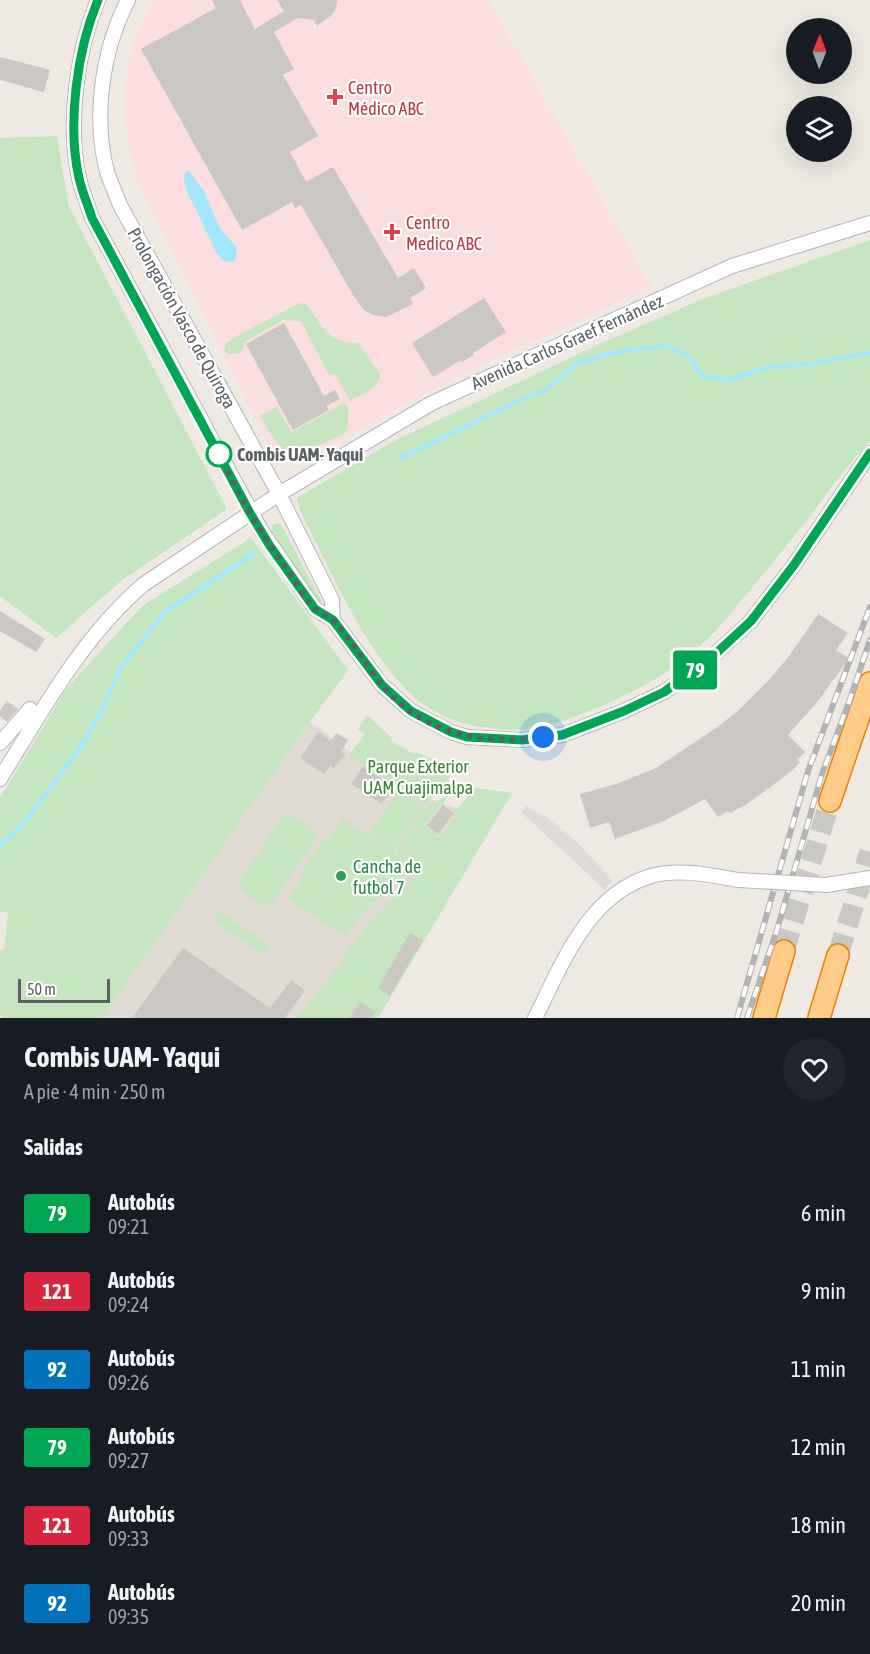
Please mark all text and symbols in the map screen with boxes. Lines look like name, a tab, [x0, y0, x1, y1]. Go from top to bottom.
north arrow	[786, 18, 852, 84]
map controls	[786, 18, 852, 162]
place label: Centro Médico ABC	[348, 77, 424, 119]
marker: Centro Médico ABC	[326, 88, 344, 106]
button: layers	[786, 96, 852, 162]
place label: Centro Medico ABC	[406, 212, 482, 254]
marker: Centro Medico ABC	[383, 223, 401, 241]
street label: Prolongación Vasco de Quiroga	[124, 224, 240, 412]
street label: Avenida Carlos Graef Fernández	[468, 290, 667, 394]
marker: Combis UAM- Yaqui	[206, 441, 232, 467]
place label: Combis UAM- Yaqui	[237, 444, 363, 465]
line badge: 79	[668, 650, 722, 690]
text: 79	[685, 658, 705, 682]
your location	[528, 722, 558, 752]
park label: Parque Exterior UAM Cuajimalpa	[363, 756, 473, 798]
place label: Cancha de futbol 7	[353, 856, 421, 898]
marker: Cancha de futbol 7	[334, 869, 348, 883]
scale bar	[18, 976, 110, 1004]
text: 50 m	[27, 980, 56, 998]
button: heart	[783, 1038, 846, 1101]
text: Combis UAM- Yaqui	[24, 1041, 220, 1073]
text: A pie · 4 min · 250 m	[24, 1080, 165, 1103]
text: Salidas	[24, 1134, 83, 1160]
text: Autobús	[108, 1189, 175, 1215]
text: 6 min	[801, 1200, 846, 1226]
text: 79	[47, 1201, 67, 1225]
text: 09:21	[108, 1215, 149, 1238]
text: Autobús	[108, 1267, 175, 1293]
text: 9 min	[801, 1278, 846, 1304]
text: 121	[42, 1279, 72, 1303]
text: 09:24	[108, 1293, 149, 1316]
text: Autobús	[108, 1345, 175, 1371]
text: 11 min	[791, 1356, 846, 1382]
text: 92	[47, 1357, 67, 1381]
text: 09:26	[108, 1371, 149, 1394]
text: Autobús	[108, 1423, 175, 1449]
text: 12 min	[791, 1434, 846, 1460]
text: 79	[47, 1435, 67, 1459]
text: 09:27	[108, 1449, 149, 1472]
text: Autobús	[108, 1501, 175, 1527]
text: 18 min	[791, 1512, 846, 1538]
text: 121	[42, 1513, 72, 1537]
text: 09:33	[108, 1527, 149, 1550]
text: Autobús	[108, 1579, 175, 1605]
text: 20 min	[791, 1590, 846, 1616]
text: 92	[47, 1591, 67, 1615]
text: 09:35	[108, 1605, 149, 1628]

